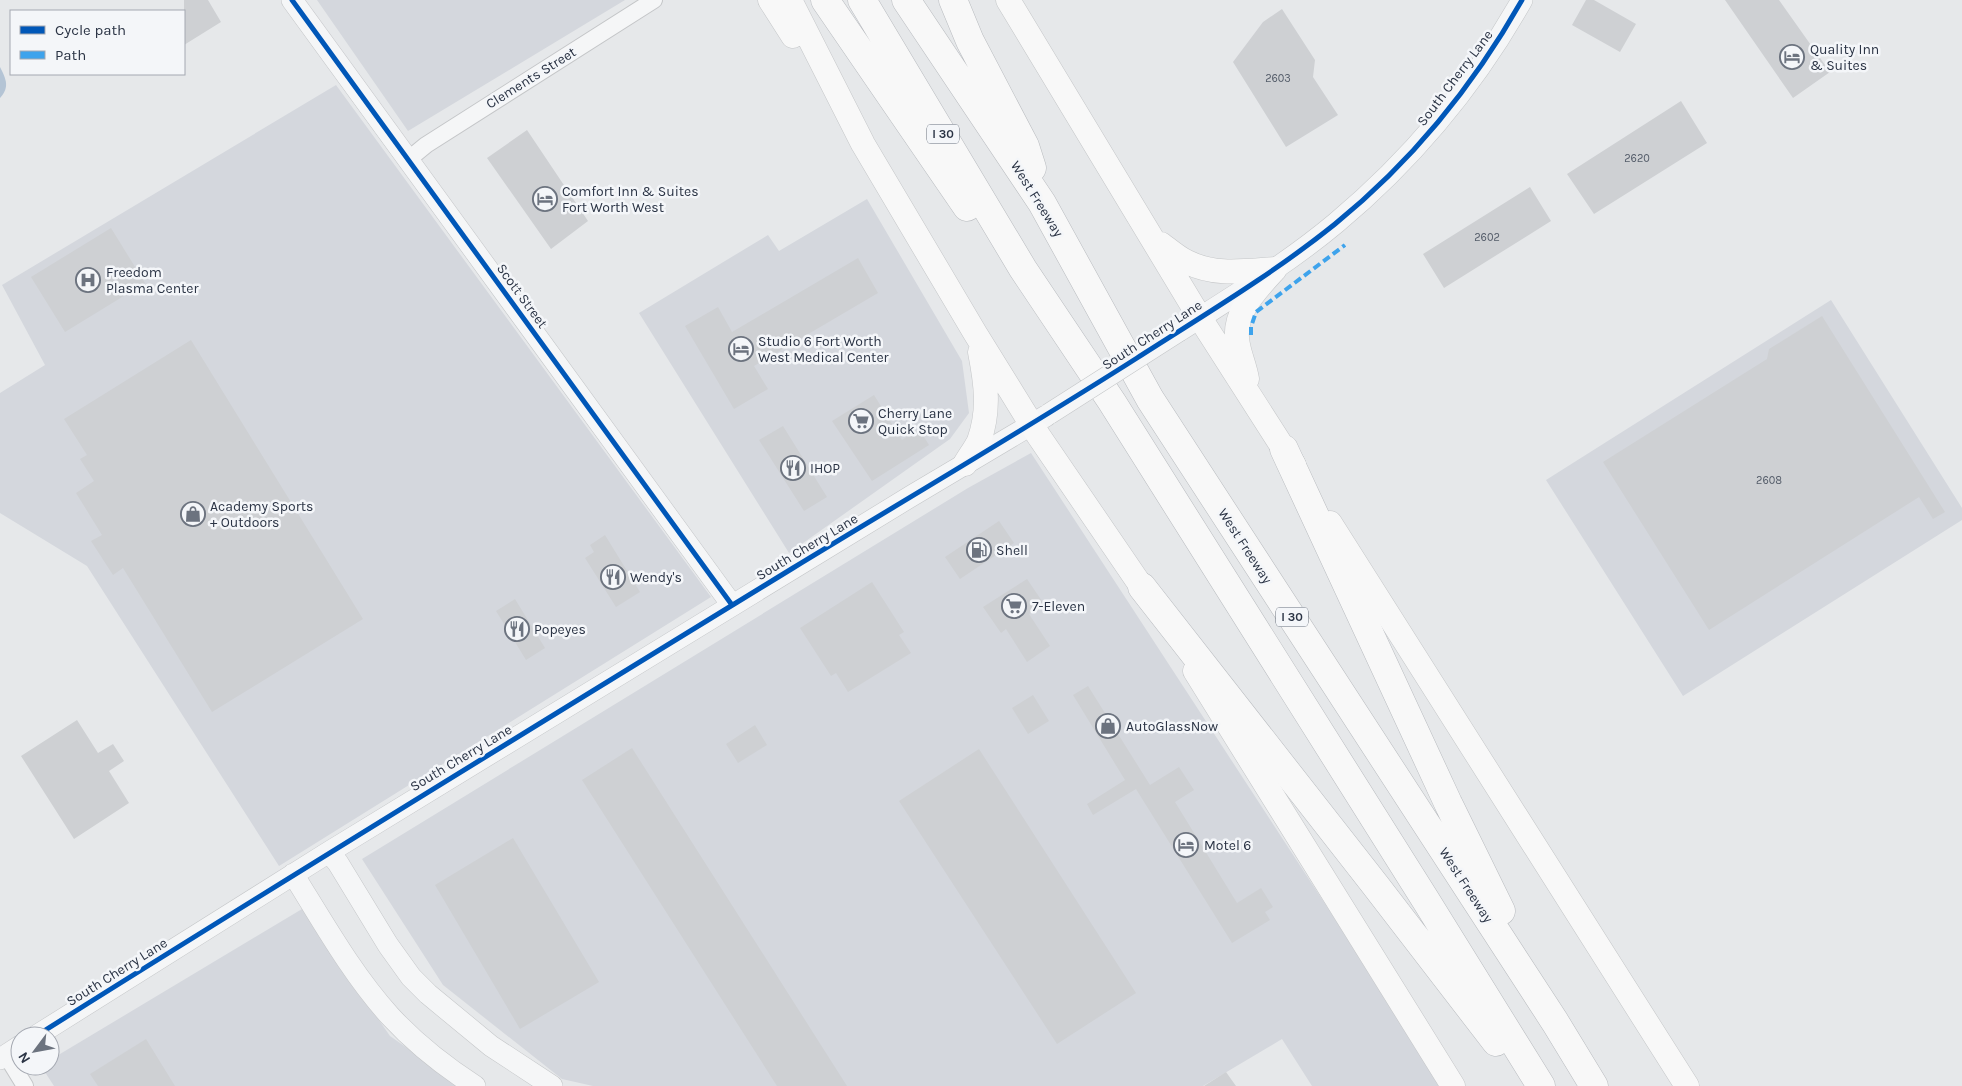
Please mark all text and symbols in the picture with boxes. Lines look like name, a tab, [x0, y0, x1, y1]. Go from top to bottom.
legend	[10, 10, 185, 75]
text: Cycle path	[55, 21, 126, 39]
street label: South Cherry Lane	[1413, 27, 1497, 129]
place label: Quality Inn & Suites	[1810, 41, 1879, 74]
street label: Clements Street	[483, 44, 579, 112]
hotel icon: Quality Inn & Suites	[1779, 44, 1805, 70]
text: Path	[55, 46, 86, 64]
house number: 2603	[1265, 72, 1291, 85]
road number: I 30	[927, 125, 959, 144]
house number: 2620	[1624, 152, 1650, 165]
street label: West Freeway	[1007, 158, 1067, 241]
place label: Comfort Inn & Suites Fort Worth West	[562, 183, 699, 216]
hotel icon: Comfort Inn & Suites Fort Worth West	[532, 186, 558, 212]
house number: 2602	[1474, 231, 1500, 244]
street label: Scott Street	[493, 260, 551, 332]
place label: Freedom Plasma Center	[106, 264, 200, 297]
hospital icon: Freedom Plasma Center	[75, 267, 101, 293]
street label: South Cherry Lane	[1099, 296, 1205, 374]
place label: Studio 6 Fort Worth West Medical Center	[758, 333, 890, 366]
hotel icon: Studio 6 Fort Worth West Medical Center	[728, 336, 754, 362]
place label: Cherry Lane Quick Stop	[878, 405, 952, 438]
supermarket icon: Cherry Lane Quick Stop	[848, 408, 874, 434]
restaurant icon: IHOP	[780, 455, 806, 481]
place label: IHOP	[810, 460, 840, 477]
house number: 2608	[1756, 474, 1782, 487]
place label: Academy Sports + Outdoors	[210, 498, 313, 531]
shop icon: Academy Sports + Outdoors	[180, 501, 206, 527]
street label: West Freeway	[1214, 505, 1276, 587]
street label: South Cherry Lane	[753, 510, 861, 584]
fuel station icon: Shell	[966, 537, 992, 563]
place label: Shell	[996, 542, 1028, 559]
restaurant icon: Wendy's	[600, 564, 626, 590]
place label: Wendy's	[630, 569, 682, 586]
supermarket icon: 7-Eleven	[1001, 593, 1027, 619]
place label: 7-Eleven	[1032, 598, 1085, 615]
road number: I 30	[1276, 608, 1308, 626]
restaurant icon: Popeyes	[504, 616, 530, 642]
place label: Popeyes	[534, 621, 586, 638]
shop icon: AutoGlassNow	[1095, 713, 1121, 739]
place label: AutoGlassNow	[1126, 718, 1218, 735]
street label: South Cherry Lane	[407, 721, 515, 795]
hotel icon: Motel 6	[1173, 832, 1199, 858]
place label: Motel 6	[1204, 837, 1251, 854]
street label: West Freeway	[1435, 844, 1497, 926]
street label: South Cherry Lane	[63, 934, 171, 1010]
north arrow	[10, 1026, 60, 1076]
text: N	[15, 1049, 34, 1066]

